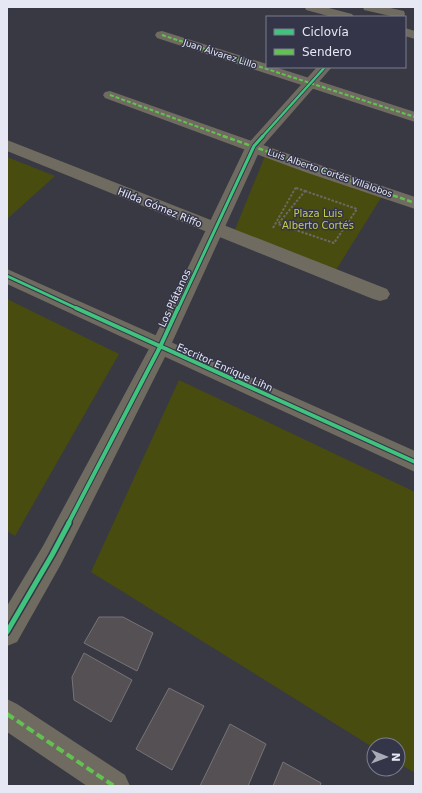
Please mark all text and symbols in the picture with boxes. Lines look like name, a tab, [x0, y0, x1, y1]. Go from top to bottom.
legend	[266, 16, 406, 68]
text: Ciclovía	[302, 25, 349, 39]
street label: Juan Álvarez Lillo	[181, 36, 259, 71]
text: Sendero	[302, 45, 352, 59]
street label: Luis Alberto Cortés Villalobos	[266, 147, 394, 199]
street label: Hilda Gómez Riffo	[116, 186, 203, 229]
park label: Plaza Luis Alberto Cortés	[282, 208, 354, 231]
street label: Los Plátanos	[156, 268, 193, 329]
street label: Escritor Enrique Lihn	[175, 341, 274, 394]
north arrow	[366, 737, 406, 777]
text: N	[389, 752, 402, 762]

